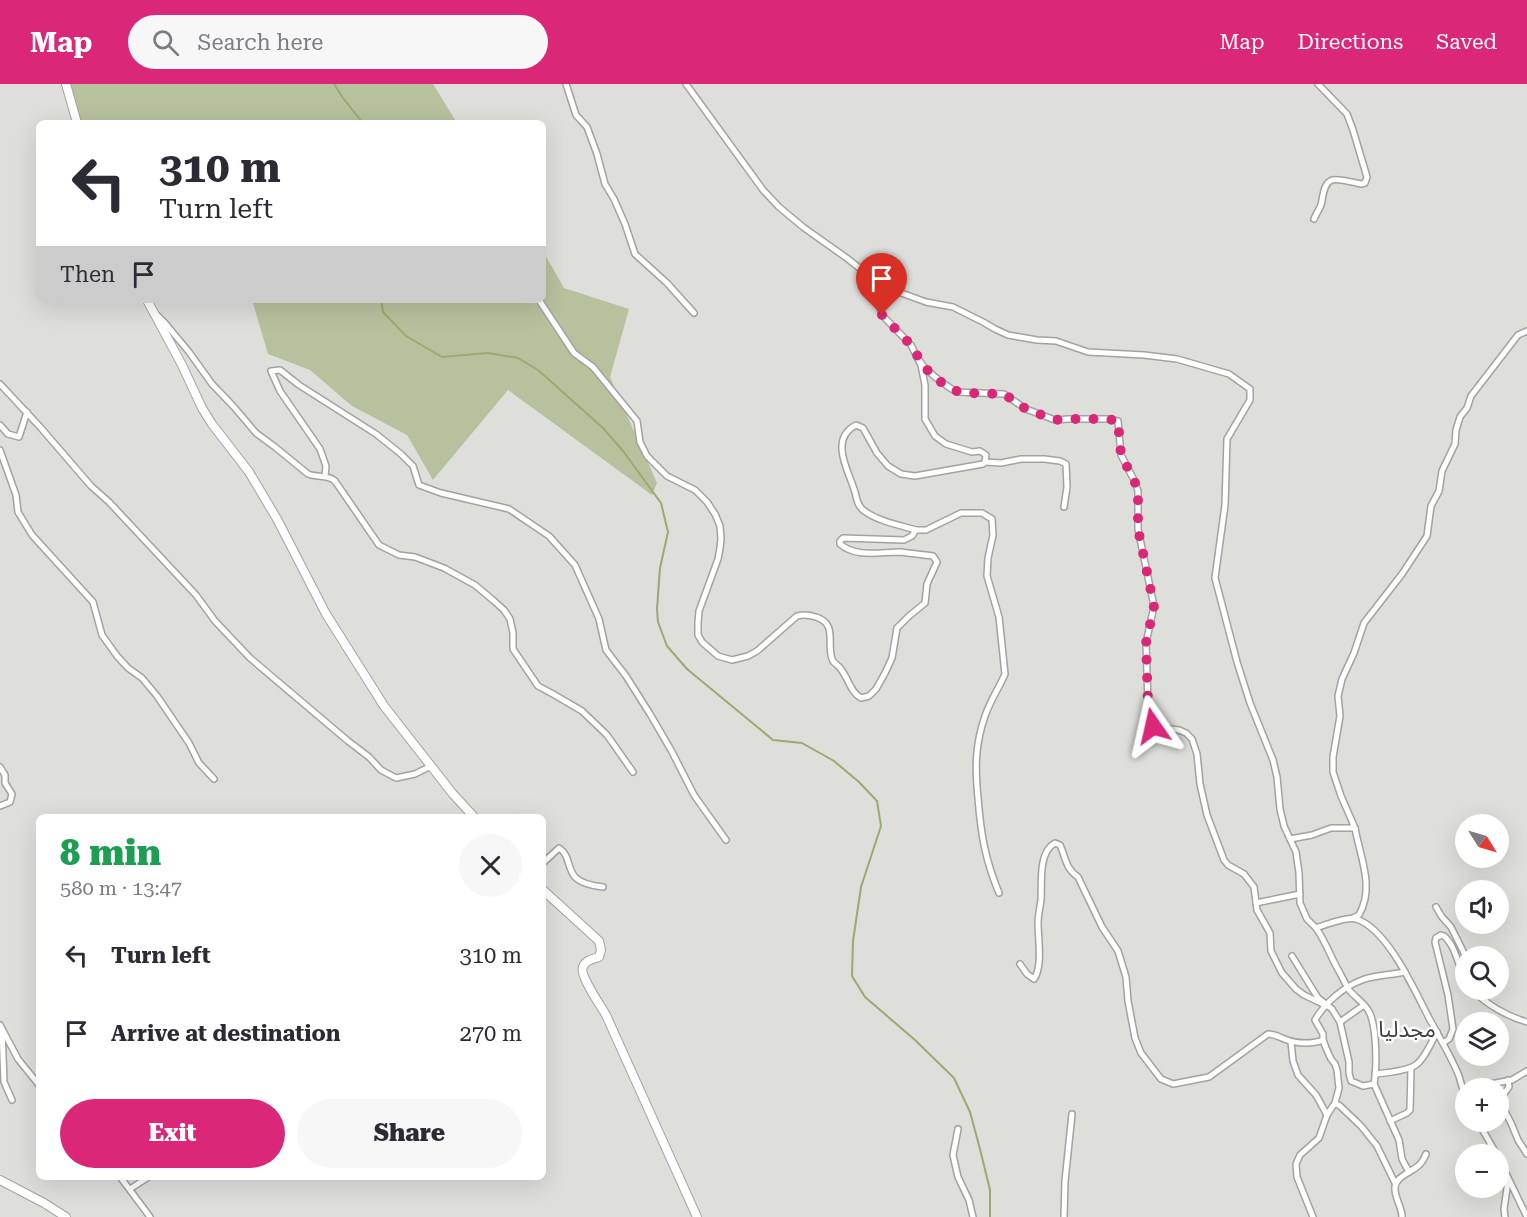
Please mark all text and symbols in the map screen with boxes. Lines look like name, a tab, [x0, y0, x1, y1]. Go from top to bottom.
search box	[128, 15, 548, 69]
text: Map	[30, 26, 92, 59]
icon: search	[149, 26, 182, 59]
text: Search here	[197, 30, 323, 55]
text: Map	[1220, 30, 1264, 54]
text: Directions	[1297, 30, 1403, 54]
text: Saved	[1436, 30, 1497, 54]
text: 310 m	[159, 143, 281, 192]
icon: left	[60, 144, 138, 222]
text: Turn left	[159, 193, 273, 225]
pin	[856, 253, 907, 315]
icon: arrive	[127, 258, 160, 291]
text: Then	[60, 262, 115, 287]
icon: arrive	[865, 262, 898, 295]
position arrow	[1121, 694, 1185, 758]
north arrow	[1455, 814, 1509, 868]
map controls	[1455, 814, 1509, 1198]
text: 8 min	[60, 832, 161, 874]
button: close	[459, 834, 522, 897]
text: 580 m · 13:47	[60, 876, 182, 900]
button: sound	[1455, 880, 1509, 934]
icon: left	[60, 939, 93, 972]
text: Turn left	[111, 943, 211, 968]
text: 310 m	[459, 943, 522, 968]
button: search	[1455, 946, 1509, 1000]
button: layers	[1455, 1012, 1509, 1066]
icon: arrive	[60, 1017, 93, 1050]
district label: مجدليا	[1378, 1017, 1436, 1042]
text: Arrive at destination	[111, 1021, 340, 1046]
text: 270 m	[459, 1021, 522, 1046]
button: +	[1455, 1078, 1509, 1132]
button: Exit	[60, 1099, 285, 1168]
button: Share	[297, 1099, 522, 1168]
button: −	[1455, 1144, 1509, 1198]

